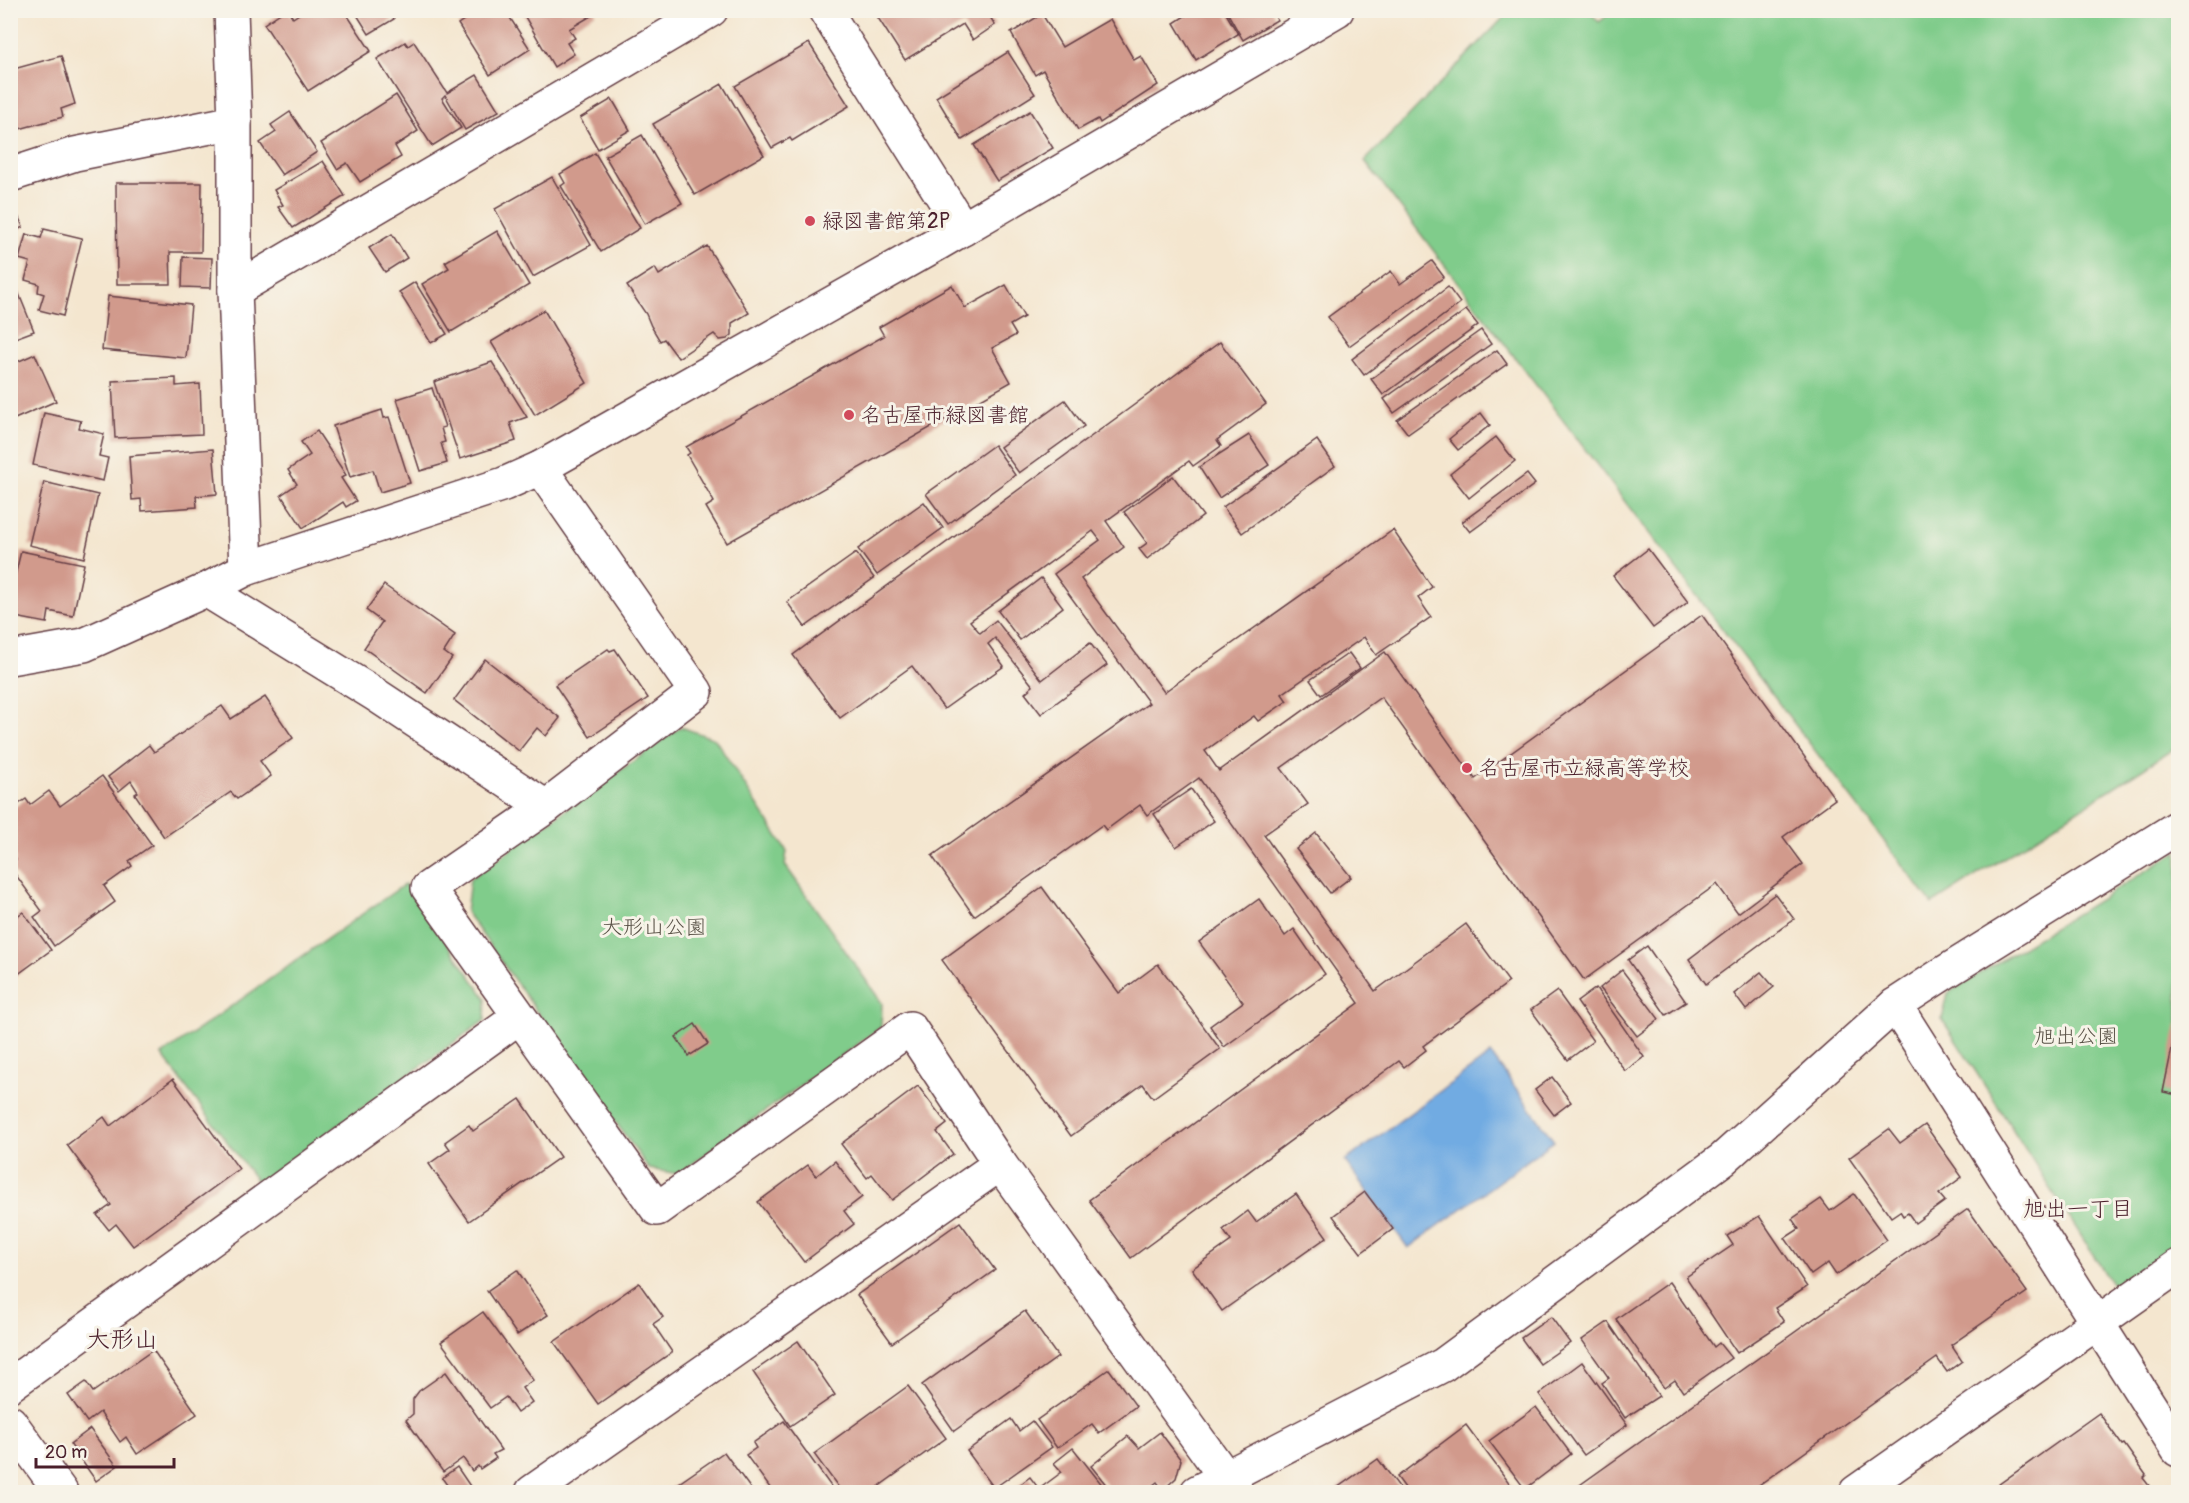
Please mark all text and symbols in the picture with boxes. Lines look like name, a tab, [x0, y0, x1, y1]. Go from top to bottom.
place label: 緑図書館第2P	[822, 208, 950, 235]
marker: 緑図書館第2P	[803, 214, 817, 228]
place label: 名古屋市緑図書館	[861, 402, 1029, 429]
marker: 名古屋市緑図書館	[842, 408, 856, 422]
place label: 名古屋市立緑高等学校	[1479, 755, 1689, 782]
marker: 名古屋市立緑高等学校	[1460, 761, 1474, 775]
park label: 大形山公園	[602, 914, 707, 941]
park label: 旭出公園	[2034, 1023, 2118, 1050]
district label: 旭出一丁目	[2023, 1195, 2133, 1223]
district label: 大形山	[86, 1325, 158, 1354]
scale bar	[36, 1431, 174, 1469]
text: 20 m	[45, 1441, 87, 1464]

